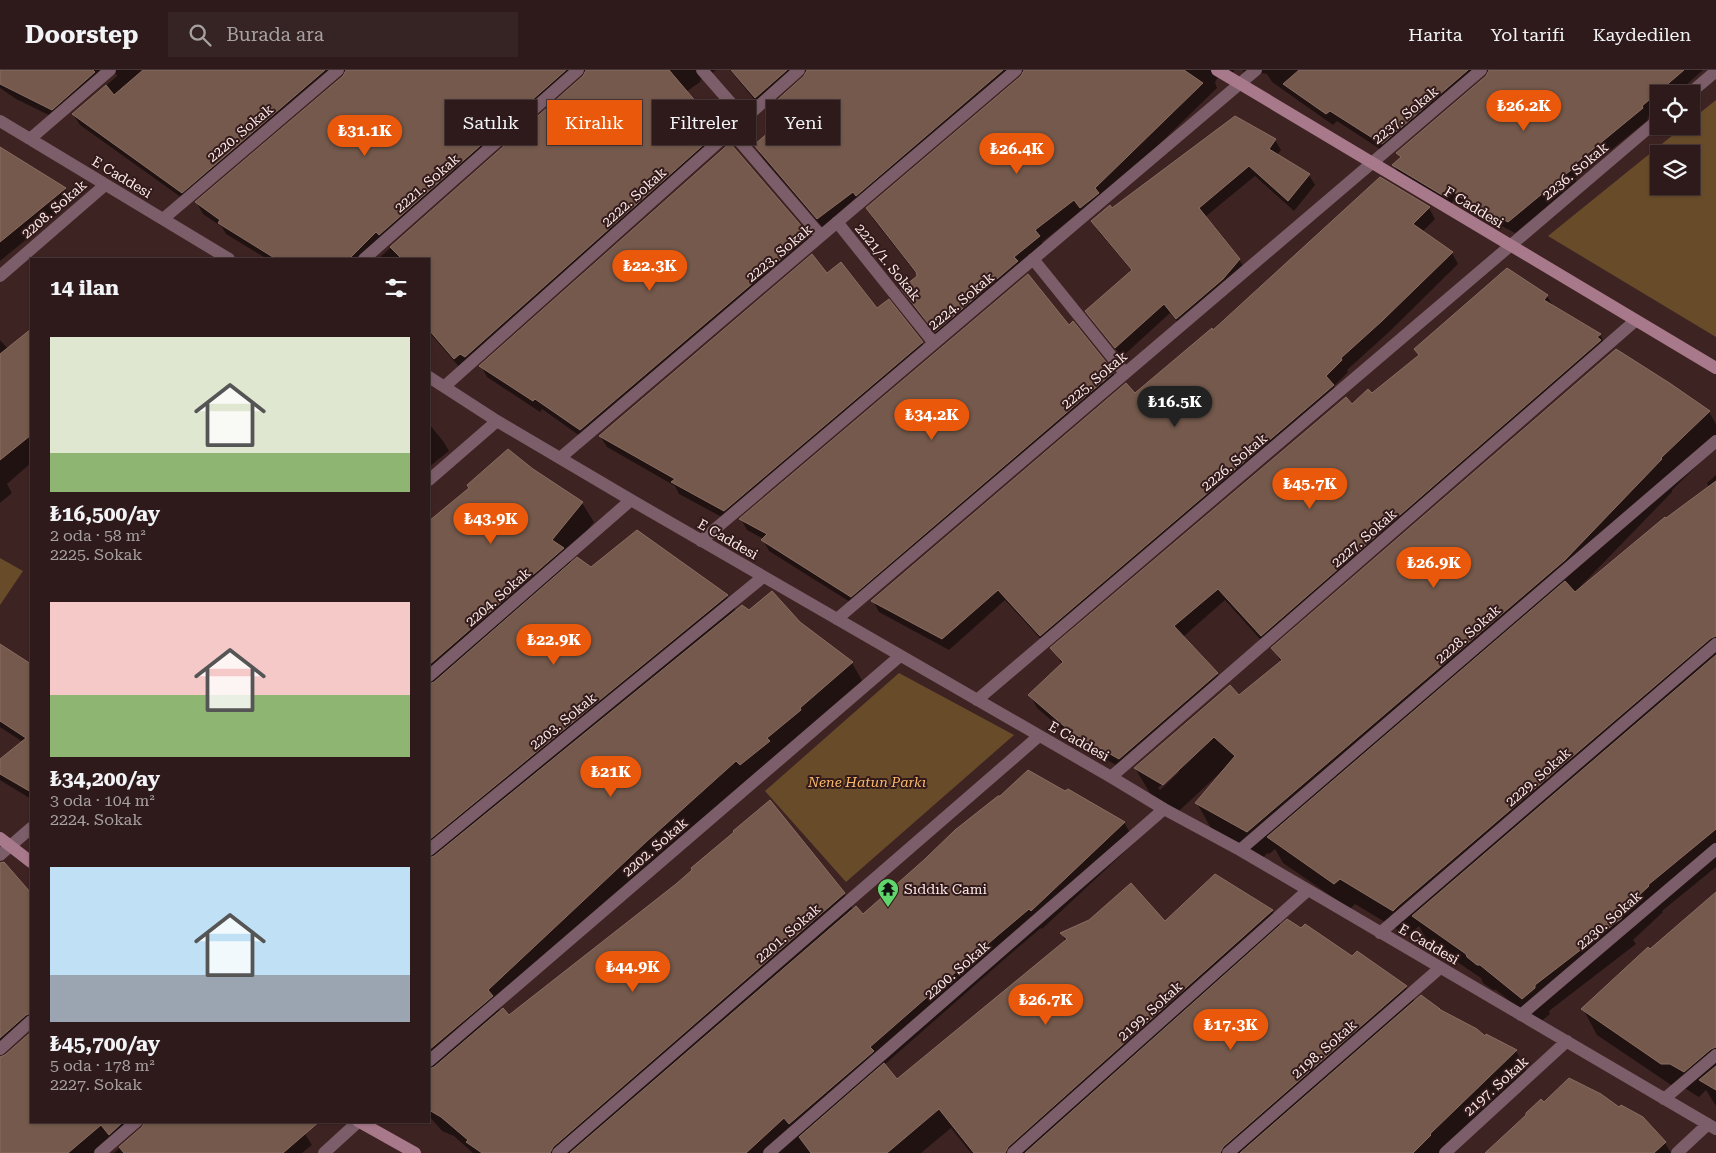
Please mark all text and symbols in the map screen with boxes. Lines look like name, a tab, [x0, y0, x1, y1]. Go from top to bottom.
search box	[168, 12, 518, 57]
text: Doorstep	[25, 21, 138, 49]
icon: search	[186, 21, 214, 49]
text: Burada ara	[226, 23, 324, 46]
text: Harita	[1408, 24, 1462, 45]
text: Yol tarifi	[1490, 24, 1565, 45]
text: Kaydedilen	[1593, 24, 1691, 45]
street label: 2237. Sokak	[1369, 83, 1441, 147]
map controls	[1650, 85, 1700, 195]
button: locate	[1650, 85, 1700, 135]
pin: ₺26.2K	[1483, 90, 1565, 132]
text: ₺26.2K	[1497, 96, 1551, 115]
chip: Satılık	[445, 100, 537, 145]
chip: Kiralık	[547, 100, 642, 145]
chip: Filtreler	[652, 100, 756, 145]
chip: Yeni	[766, 100, 840, 145]
street label: 2220. Sokak	[204, 101, 276, 165]
pin: ₺31.1K	[324, 114, 406, 157]
text: ₺31.1K	[338, 121, 392, 140]
pin: ₺26.4K	[976, 132, 1058, 175]
text: ₺26.4K	[990, 139, 1044, 158]
street label: 2236. Sokak	[1539, 139, 1611, 203]
button: layers	[1650, 145, 1700, 195]
street label: 2221. Sokak	[391, 150, 463, 216]
street label: E Caddesi	[89, 153, 155, 201]
street label: 2222. Sokak	[599, 164, 669, 230]
street label: 2208. Sokak	[18, 176, 90, 242]
street label: F Caddesi	[1442, 183, 1507, 231]
street label: 2221/1. Sokak	[852, 220, 924, 304]
street label: 2223. Sokak	[743, 221, 815, 285]
pin: ₺22.3K	[609, 250, 691, 292]
text: ₺22.3K	[623, 256, 677, 275]
street label: 2224. Sokak	[925, 269, 997, 333]
icon: filters	[382, 274, 410, 302]
text: 14 ilan	[50, 276, 119, 300]
street label: 2225. Sokak	[1058, 348, 1130, 412]
icon: home	[185, 370, 275, 460]
pin: ₺16.5K	[1134, 386, 1216, 428]
text: ₺16.5K	[1148, 392, 1202, 411]
pin: ₺34.2K	[891, 398, 973, 441]
text: ₺34.2K	[905, 405, 959, 424]
street label: 2226. Sokak	[1198, 430, 1270, 494]
pin: ₺45.7K	[1269, 468, 1351, 510]
text: ₺45.7K	[1283, 474, 1337, 493]
text: ₺16,500/ay	[50, 502, 160, 526]
pin: ₺43.9K	[450, 502, 532, 545]
street label: 2227. Sokak	[1328, 505, 1400, 571]
text: ₺43.9K	[464, 509, 518, 528]
street label: E Caddesi	[695, 515, 761, 563]
text: 2 oda · 58 m²	[50, 526, 146, 545]
text: 2225. Sokak	[50, 545, 142, 564]
pin: ₺26.9K	[1393, 546, 1475, 589]
text: ₺26.9K	[1407, 553, 1461, 572]
street label: 2204. Sokak	[462, 564, 534, 630]
street label: 2228. Sokak	[1432, 601, 1504, 667]
pin: ₺22.9K	[513, 624, 595, 666]
text: ₺22.9K	[527, 630, 581, 649]
icon: home	[185, 635, 275, 725]
street label: 2203. Sokak	[527, 689, 600, 753]
street label: E Caddesi	[1046, 718, 1113, 764]
street label: 2229. Sokak	[1502, 744, 1574, 810]
pin: ₺21K	[581, 756, 641, 798]
text: ₺21K	[591, 762, 631, 781]
text: ₺34,200/ay	[50, 767, 160, 791]
park label: Nene Hatun Parkı	[807, 774, 926, 790]
text: 3 oda · 104 m²	[50, 791, 155, 810]
text: 2224. Sokak	[50, 810, 142, 829]
street label: 2202. Sokak	[619, 814, 691, 880]
temple icon: Sıddık Cami	[876, 877, 900, 908]
place label: Sıddık Cami	[904, 881, 987, 897]
street label: 2230. Sokak	[1573, 887, 1645, 953]
icon: home	[185, 900, 275, 990]
street label: 2201. Sokak	[752, 900, 824, 966]
street label: E Caddesi	[1396, 920, 1462, 968]
street label: 2200. Sokak	[921, 937, 993, 1003]
pin: ₺44.9K	[592, 950, 674, 993]
text: ₺44.9K	[606, 957, 660, 976]
street label: 2199. Sokak	[1115, 978, 1185, 1044]
pin: ₺26.7K	[1005, 984, 1087, 1026]
text: ₺26.7K	[1019, 990, 1073, 1009]
pin: ₺17.3K	[1190, 1008, 1272, 1051]
text: ₺17.3K	[1204, 1015, 1258, 1034]
street label: 2198. Sokak	[1288, 1016, 1360, 1082]
text: ₺45,700/ay	[50, 1032, 160, 1056]
street label: 2197. Sokak	[1461, 1053, 1531, 1119]
text: 5 oda · 178 m²	[50, 1056, 155, 1075]
text: 2227. Sokak	[50, 1075, 142, 1094]

